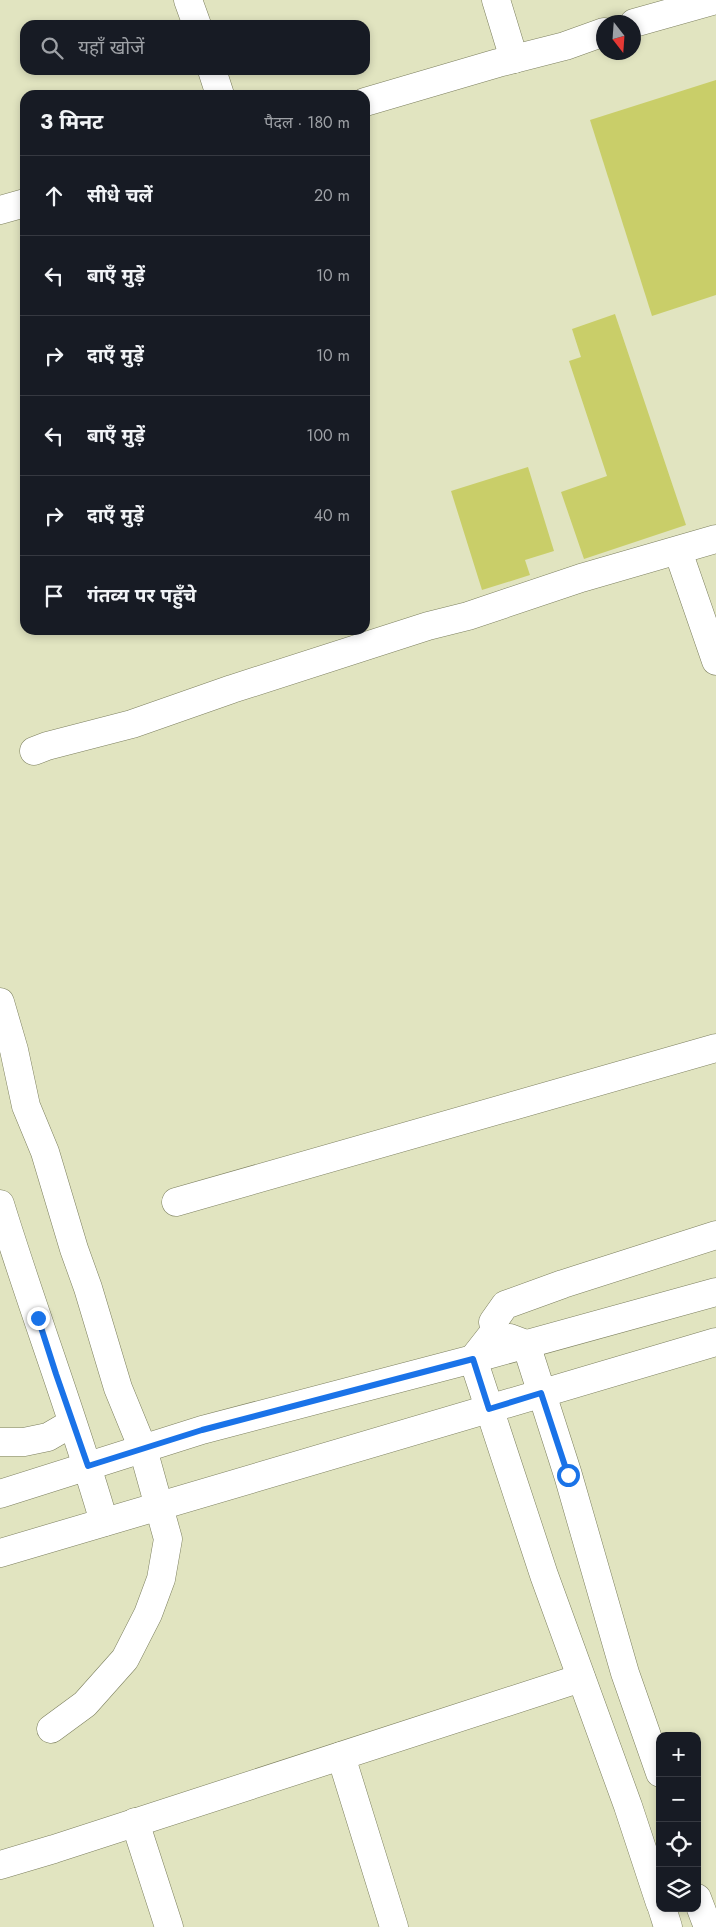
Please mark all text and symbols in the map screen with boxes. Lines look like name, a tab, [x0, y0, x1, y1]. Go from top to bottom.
north arrow	[596, 15, 641, 60]
search box	[20, 20, 370, 75]
icon: search	[38, 34, 66, 62]
text: यहाँ खोजें	[78, 34, 144, 61]
text: 3 मिनट	[40, 107, 103, 137]
text: पैदल · 180 m	[264, 111, 350, 134]
icon: ahead	[40, 182, 68, 210]
text: सीधे चलें	[87, 182, 153, 209]
text: 20 m	[314, 184, 350, 207]
icon: left	[40, 262, 68, 290]
text: बाएँ मुड़ें	[87, 262, 145, 289]
text: 10 m	[316, 264, 350, 287]
icon: right	[40, 342, 68, 370]
text: दाएँ मुड़ें	[87, 342, 144, 369]
text: 10 m	[316, 344, 350, 367]
icon: left	[40, 422, 68, 450]
text: बाएँ मुड़ें	[87, 422, 145, 449]
text: 100 m	[306, 424, 350, 447]
icon: right	[40, 502, 68, 530]
text: दाएँ मुड़ें	[87, 502, 144, 529]
text: 40 m	[314, 504, 350, 527]
icon: arrive	[40, 582, 68, 610]
text: गंतव्य पर पहुँचे	[87, 582, 196, 609]
route end	[27, 1307, 50, 1330]
route start	[557, 1464, 580, 1487]
map controls	[656, 1732, 701, 1912]
button: +	[656, 1732, 701, 1777]
button: −	[656, 1777, 701, 1822]
button: locate	[656, 1822, 701, 1867]
button: layers	[656, 1867, 701, 1912]

